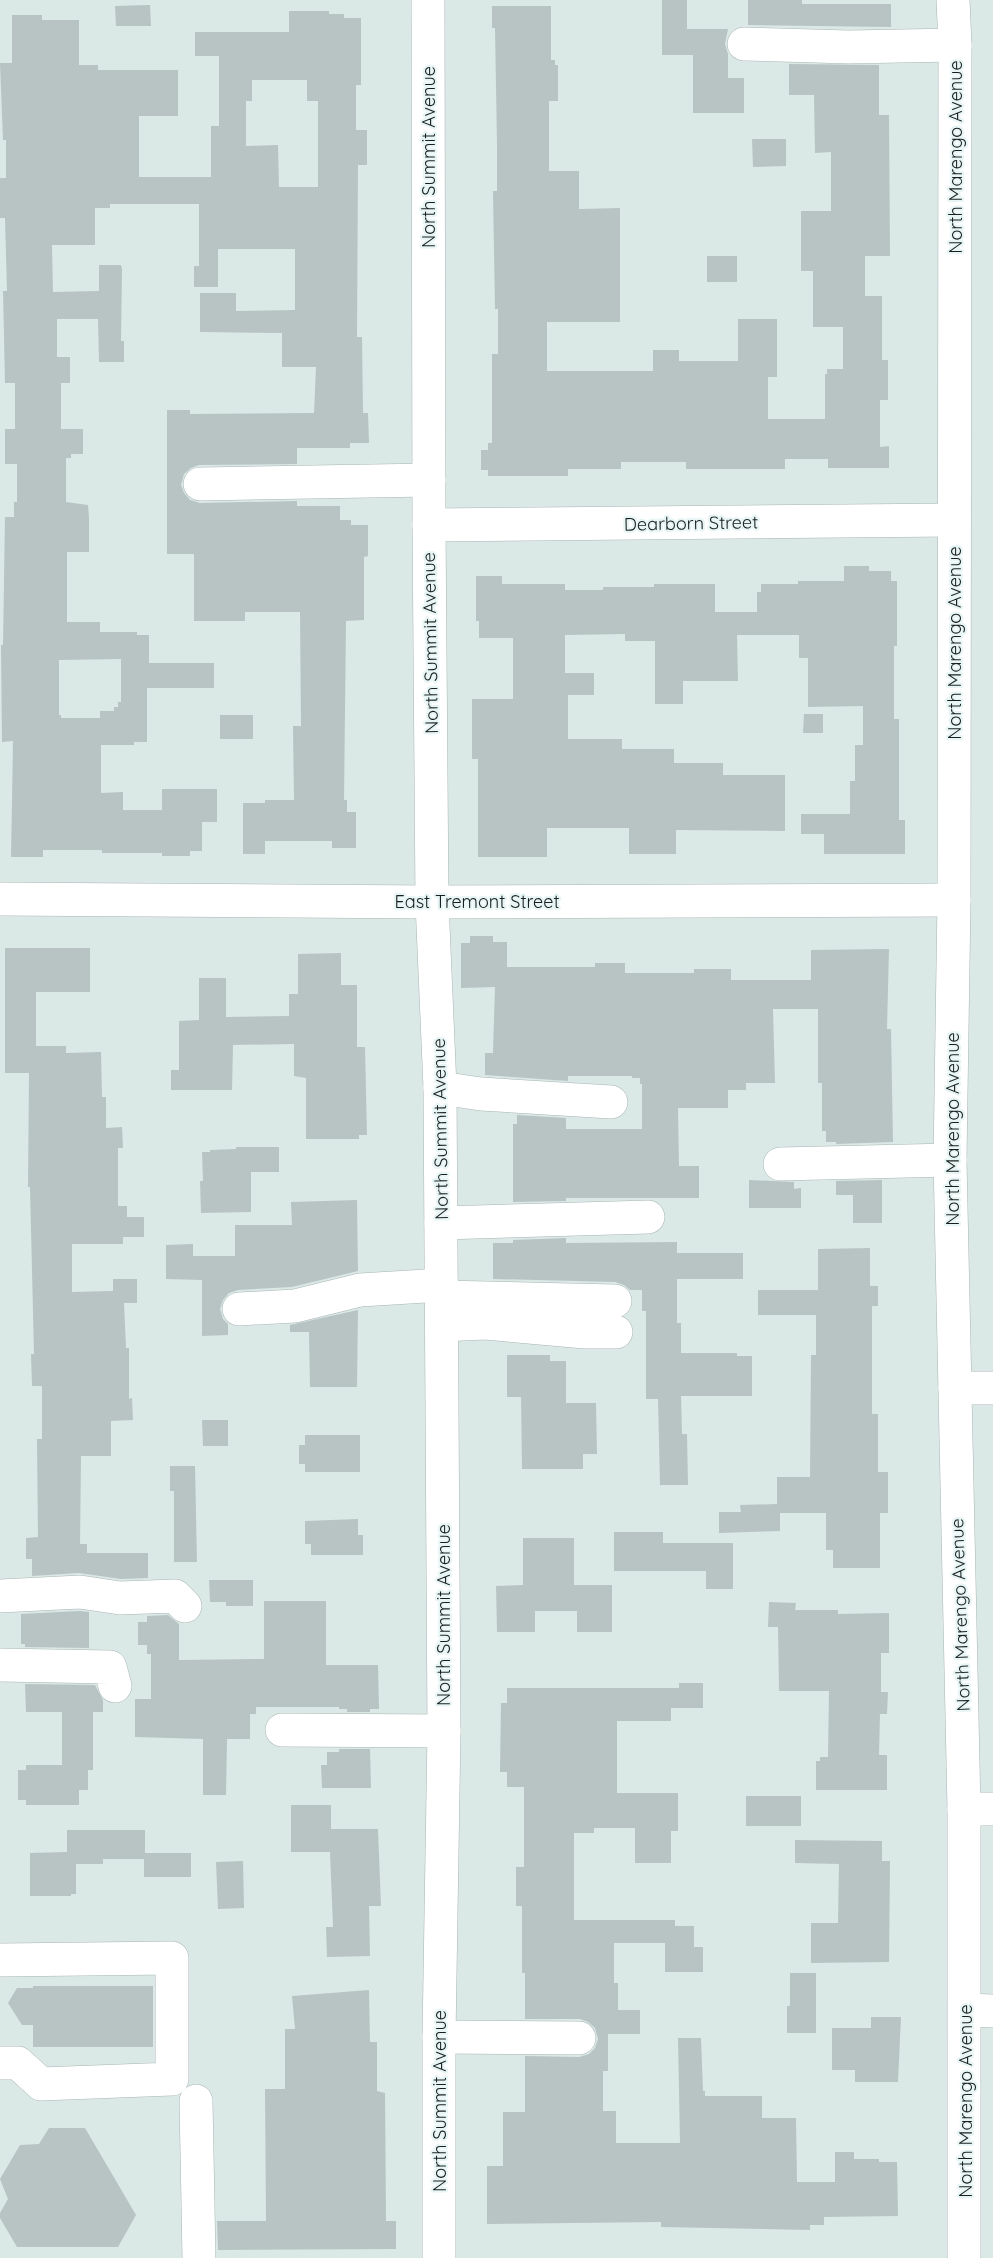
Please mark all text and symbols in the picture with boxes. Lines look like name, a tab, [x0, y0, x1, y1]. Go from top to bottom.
street label: North Marengo Avenue	[944, 60, 967, 254]
street label: North Summit Avenue	[417, 66, 440, 248]
street label: Dearborn Street	[624, 510, 758, 536]
street label: North Marengo Avenue	[943, 546, 966, 740]
street label: North Summit Avenue	[417, 552, 443, 734]
street label: East Tremont Street	[395, 890, 560, 913]
street label: North Marengo Avenue	[941, 1032, 964, 1226]
street label: North Summit Avenue	[427, 1038, 453, 1220]
street label: North Marengo Avenue	[945, 1518, 975, 1712]
street label: North Summit Avenue	[432, 1524, 455, 1706]
street label: North Marengo Avenue	[954, 2004, 977, 2198]
street label: North Summit Avenue	[428, 2010, 451, 2192]

